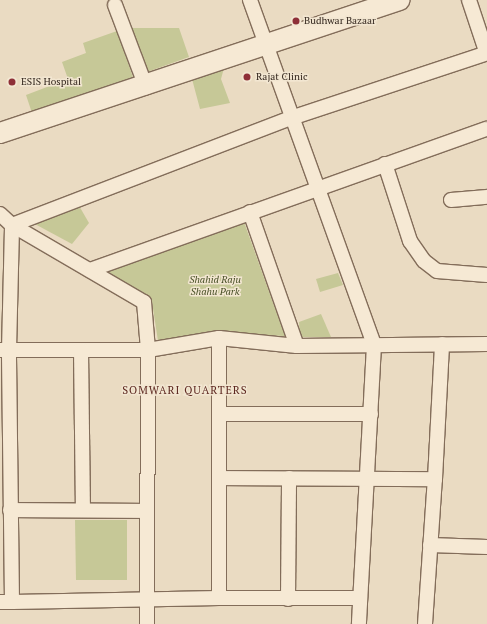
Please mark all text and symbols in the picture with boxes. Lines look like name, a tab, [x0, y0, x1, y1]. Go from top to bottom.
place label: Budhwar Bazaar	[304, 15, 376, 27]
marker: Budhwar Bazaar	[291, 16, 301, 26]
marker: Rajat Clinic	[241, 71, 253, 83]
place label: Rajat Clinic	[256, 71, 308, 83]
marker: ESIS Hospital	[6, 76, 18, 88]
place label: ESIS Hospital	[21, 76, 81, 88]
park label: Shahid Raju Shahu Park	[189, 273, 241, 296]
district label: SOMWARI QUARTERS	[122, 383, 248, 397]

